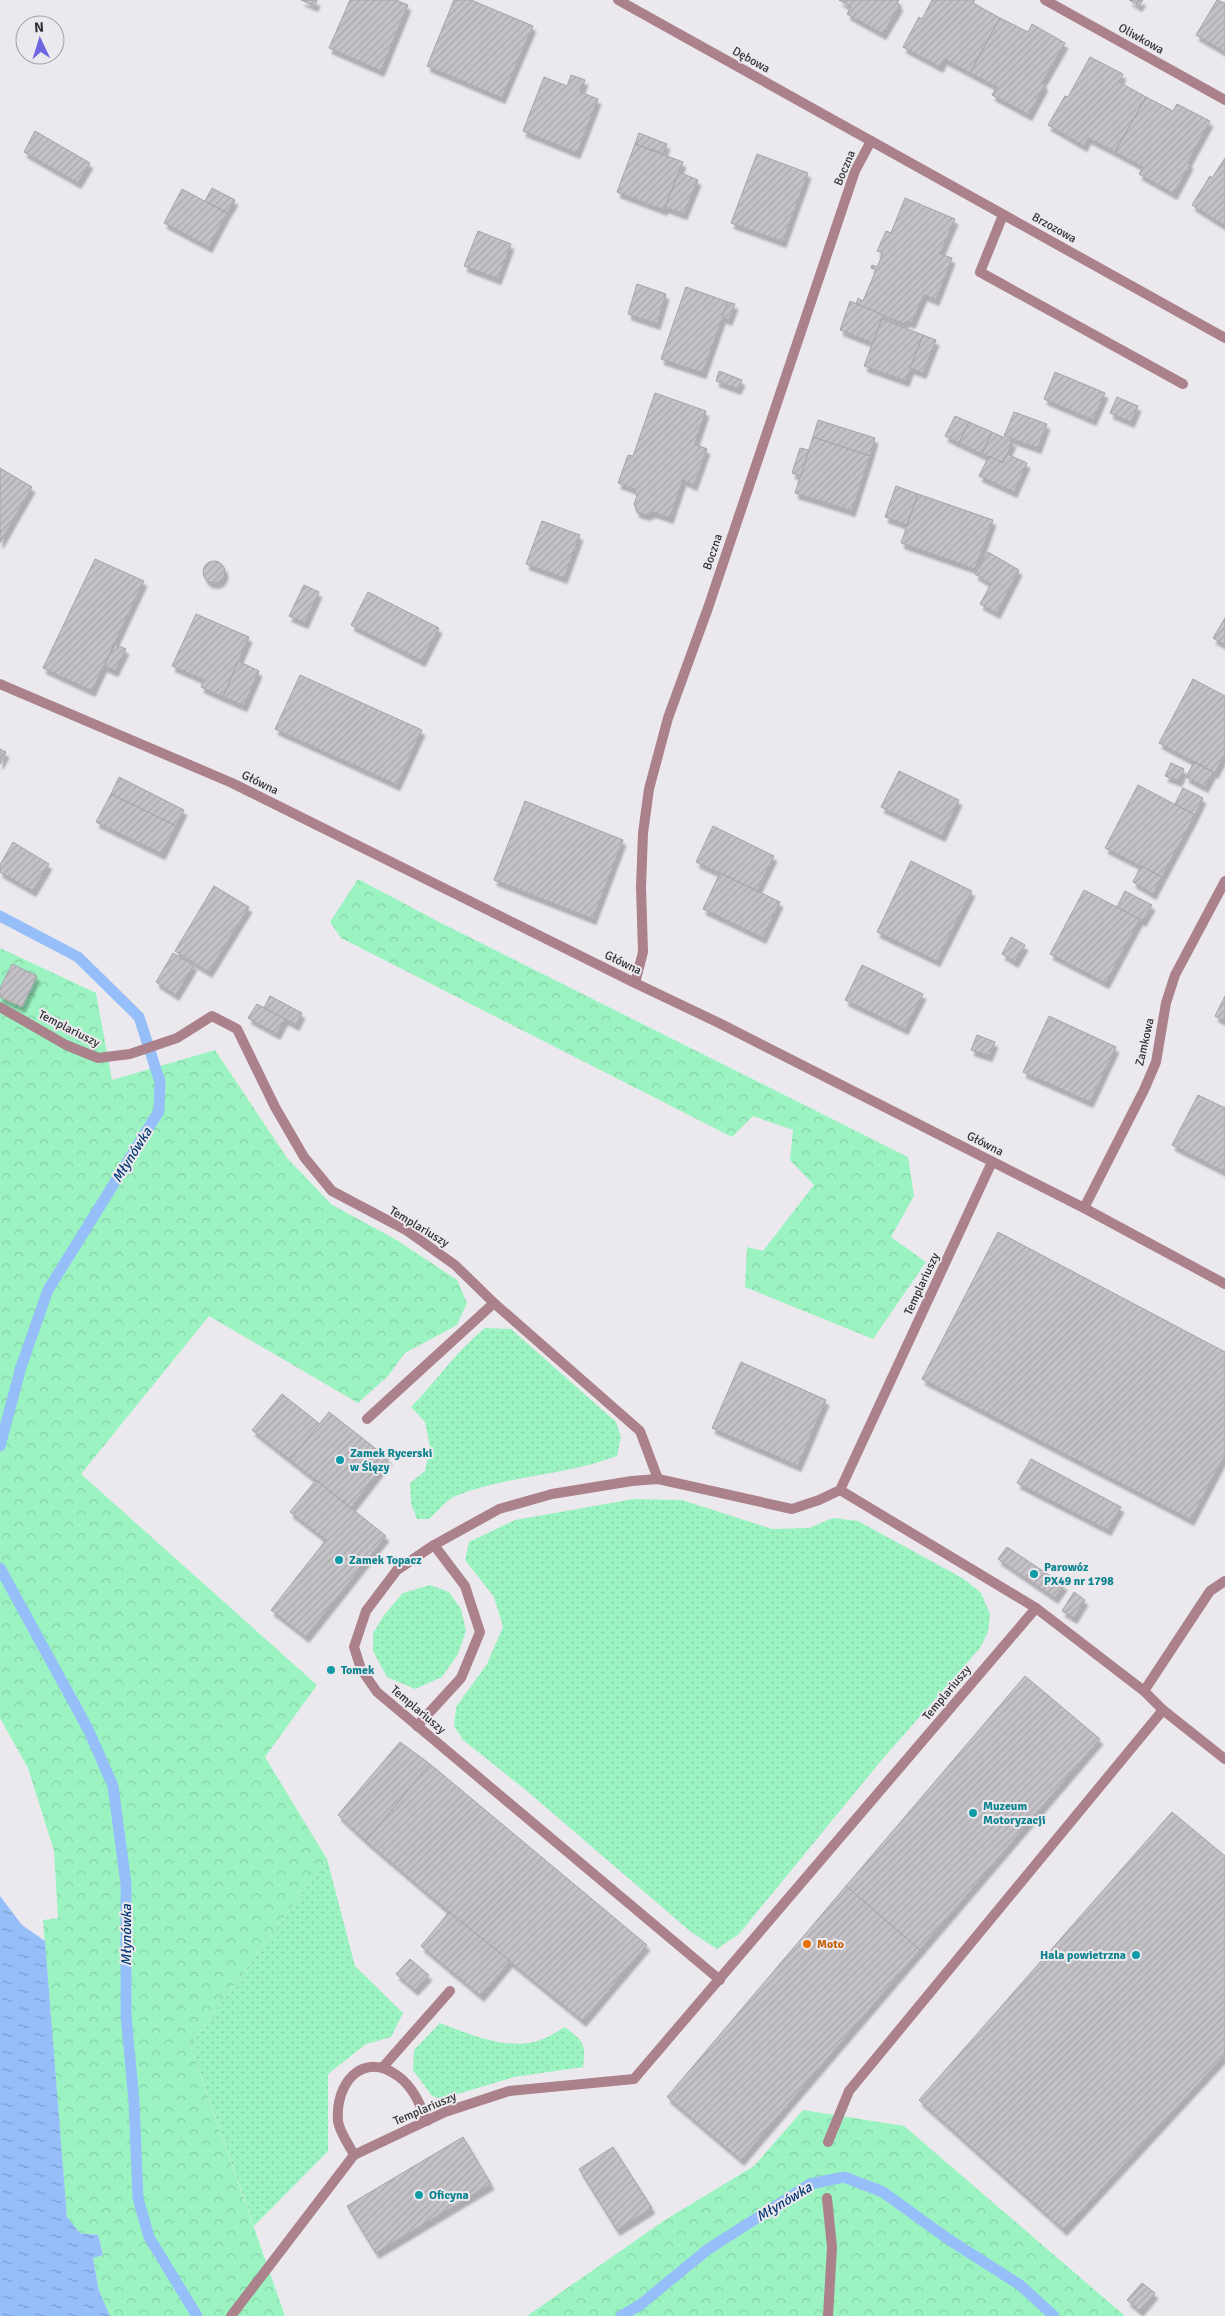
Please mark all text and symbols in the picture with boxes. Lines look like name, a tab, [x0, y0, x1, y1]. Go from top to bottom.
north arrow	[15, 15, 65, 65]
text: N	[34, 19, 45, 36]
street label: Oliwkowa	[1116, 20, 1166, 58]
street label: Dębowa	[729, 44, 773, 76]
street label: Boczna	[831, 148, 859, 188]
street label: Brzozowa	[1029, 210, 1079, 246]
street label: Boczna	[700, 532, 726, 572]
street label: Główna	[239, 768, 281, 798]
street label: Główna	[602, 948, 644, 978]
street label: Templariuszy	[36, 1007, 103, 1051]
street label: Zamkowa	[1132, 1017, 1158, 1067]
water label: Młynówka	[108, 1124, 156, 1186]
street label: Główna	[964, 1128, 1006, 1160]
street label: Templariuszy	[386, 1203, 452, 1251]
street label: Templariuszy	[901, 1250, 943, 1318]
place label: Zamek Rycerski w Ślęzy	[350, 1446, 432, 1475]
marker: Zamek Rycerski w Ślęzy	[334, 1454, 346, 1466]
place label: Zamek Topacz	[349, 1553, 422, 1568]
marker: Zamek Topacz	[333, 1554, 345, 1566]
place label: Parowóz PX49 nr 1798	[1044, 1560, 1114, 1589]
marker: Parowóz PX49 nr 1798	[1028, 1568, 1040, 1580]
street label: Templariuszy	[920, 1662, 975, 1724]
place label: Tomek	[341, 1663, 375, 1678]
marker: Tomek	[325, 1664, 337, 1676]
street label: Templariuszy	[387, 1683, 449, 1738]
place label: Muzeum Motoryzacji	[983, 1799, 1046, 1828]
marker: Muzeum Motoryzacji	[967, 1807, 979, 1819]
water label: Młynówka	[118, 1903, 135, 1966]
place label: Moto	[817, 1937, 844, 1952]
marker: Moto	[801, 1938, 813, 1950]
place label: Hala powietrzna	[1040, 1948, 1126, 1963]
marker: Hala powietrzna	[1130, 1949, 1142, 1961]
street label: Templariuszy	[391, 2089, 459, 2129]
water label: Młynówka	[753, 2178, 816, 2225]
place label: Oficyna	[429, 2188, 469, 2203]
marker: Oficyna	[413, 2189, 425, 2201]

